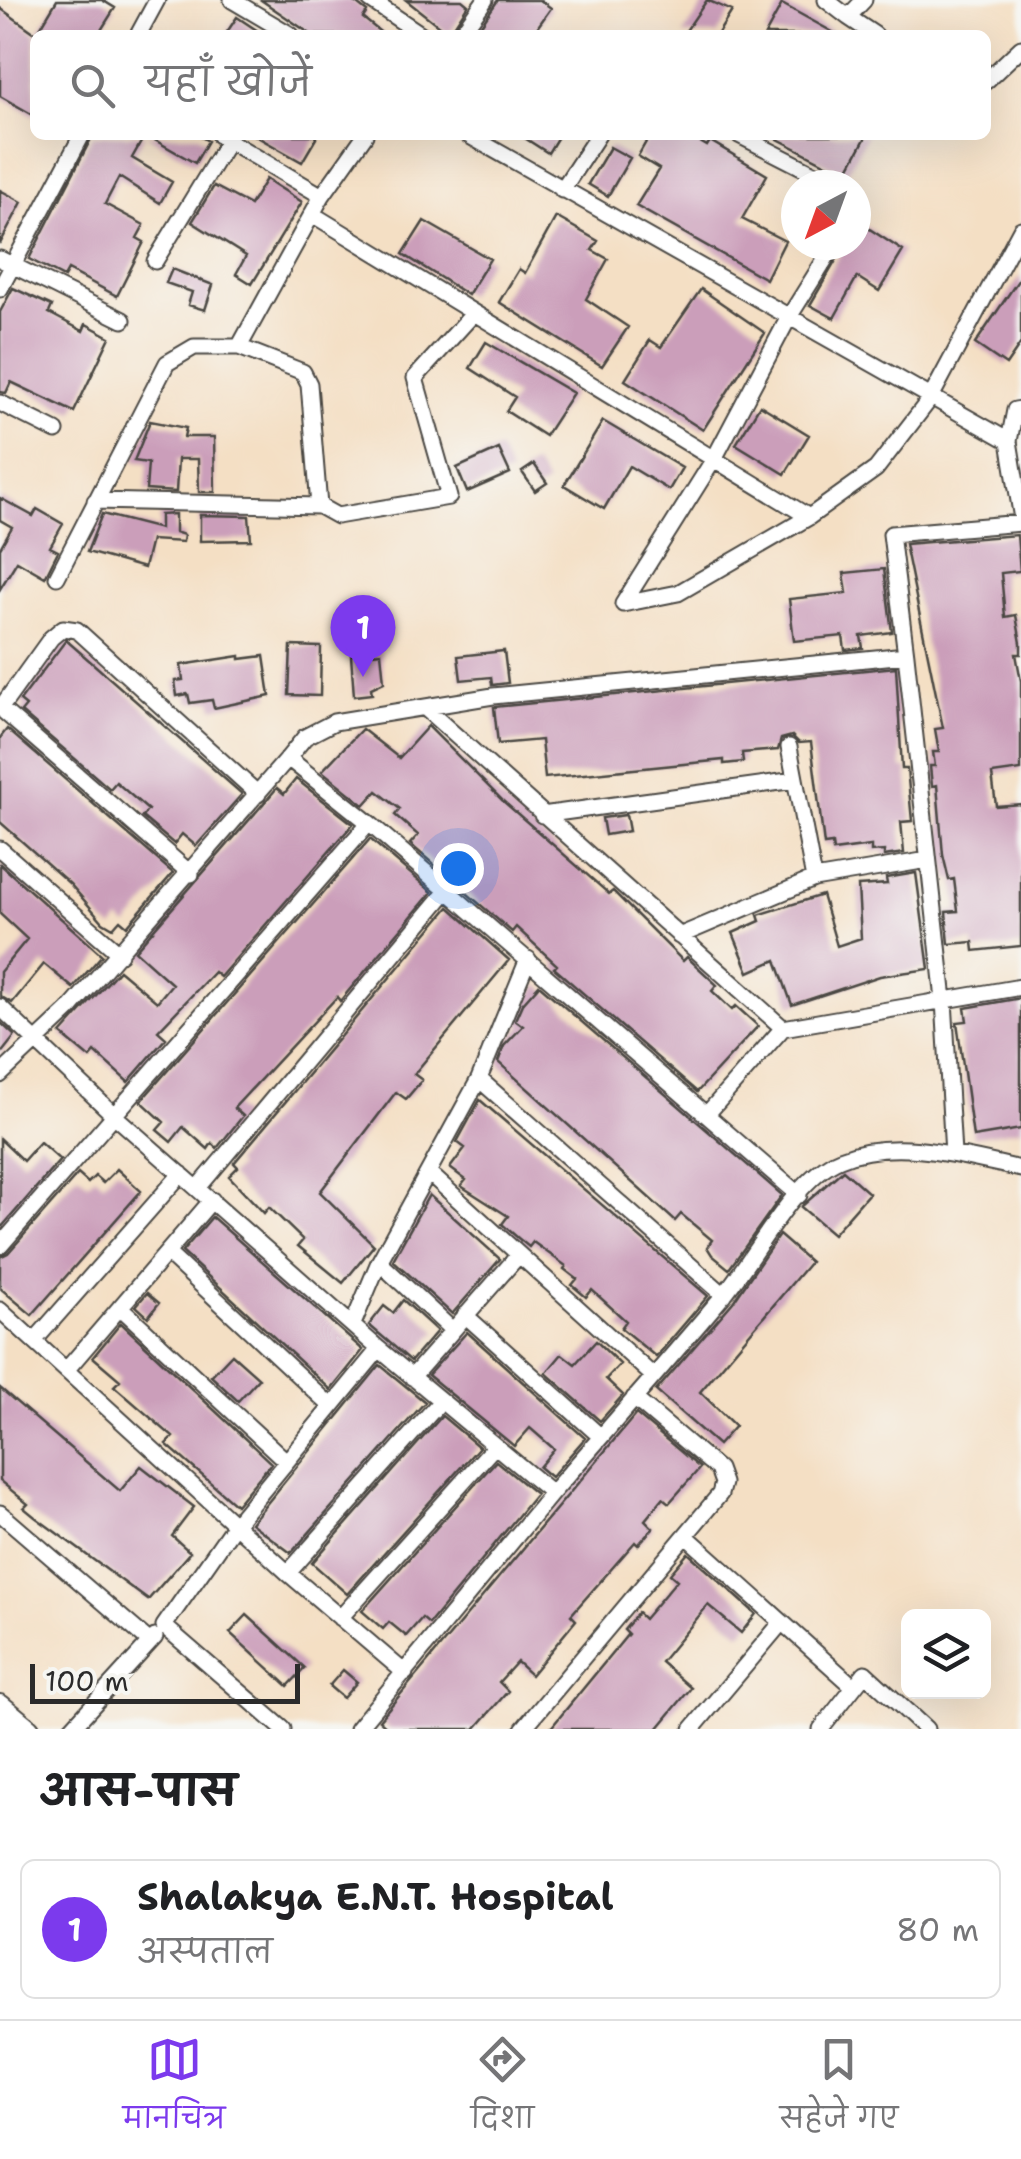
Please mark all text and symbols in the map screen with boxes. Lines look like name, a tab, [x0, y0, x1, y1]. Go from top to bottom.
search box	[30, 30, 991, 140]
text: यहाँ खोजें	[145, 56, 312, 107]
icon: search	[65, 58, 120, 113]
north arrow	[781, 170, 871, 260]
pin: 1	[330, 594, 396, 677]
your location	[433, 843, 484, 894]
map controls	[901, 1609, 991, 1699]
button: layers	[901, 1609, 991, 1699]
scale bar	[30, 1659, 300, 1704]
text: 100 m	[45, 1662, 129, 1700]
text: आस-पास	[40, 1762, 237, 1818]
text: Shalakya E.N.T. Hospital	[137, 1871, 614, 1922]
text: 1	[67, 1908, 82, 1951]
text: 80 m	[896, 1908, 979, 1951]
text: अस्पताल	[137, 1930, 273, 1973]
tab: मानचित्र	[123, 2032, 225, 2149]
tab: दिशा	[471, 2032, 534, 2149]
tab: सहेजे गए	[780, 2032, 898, 2149]

